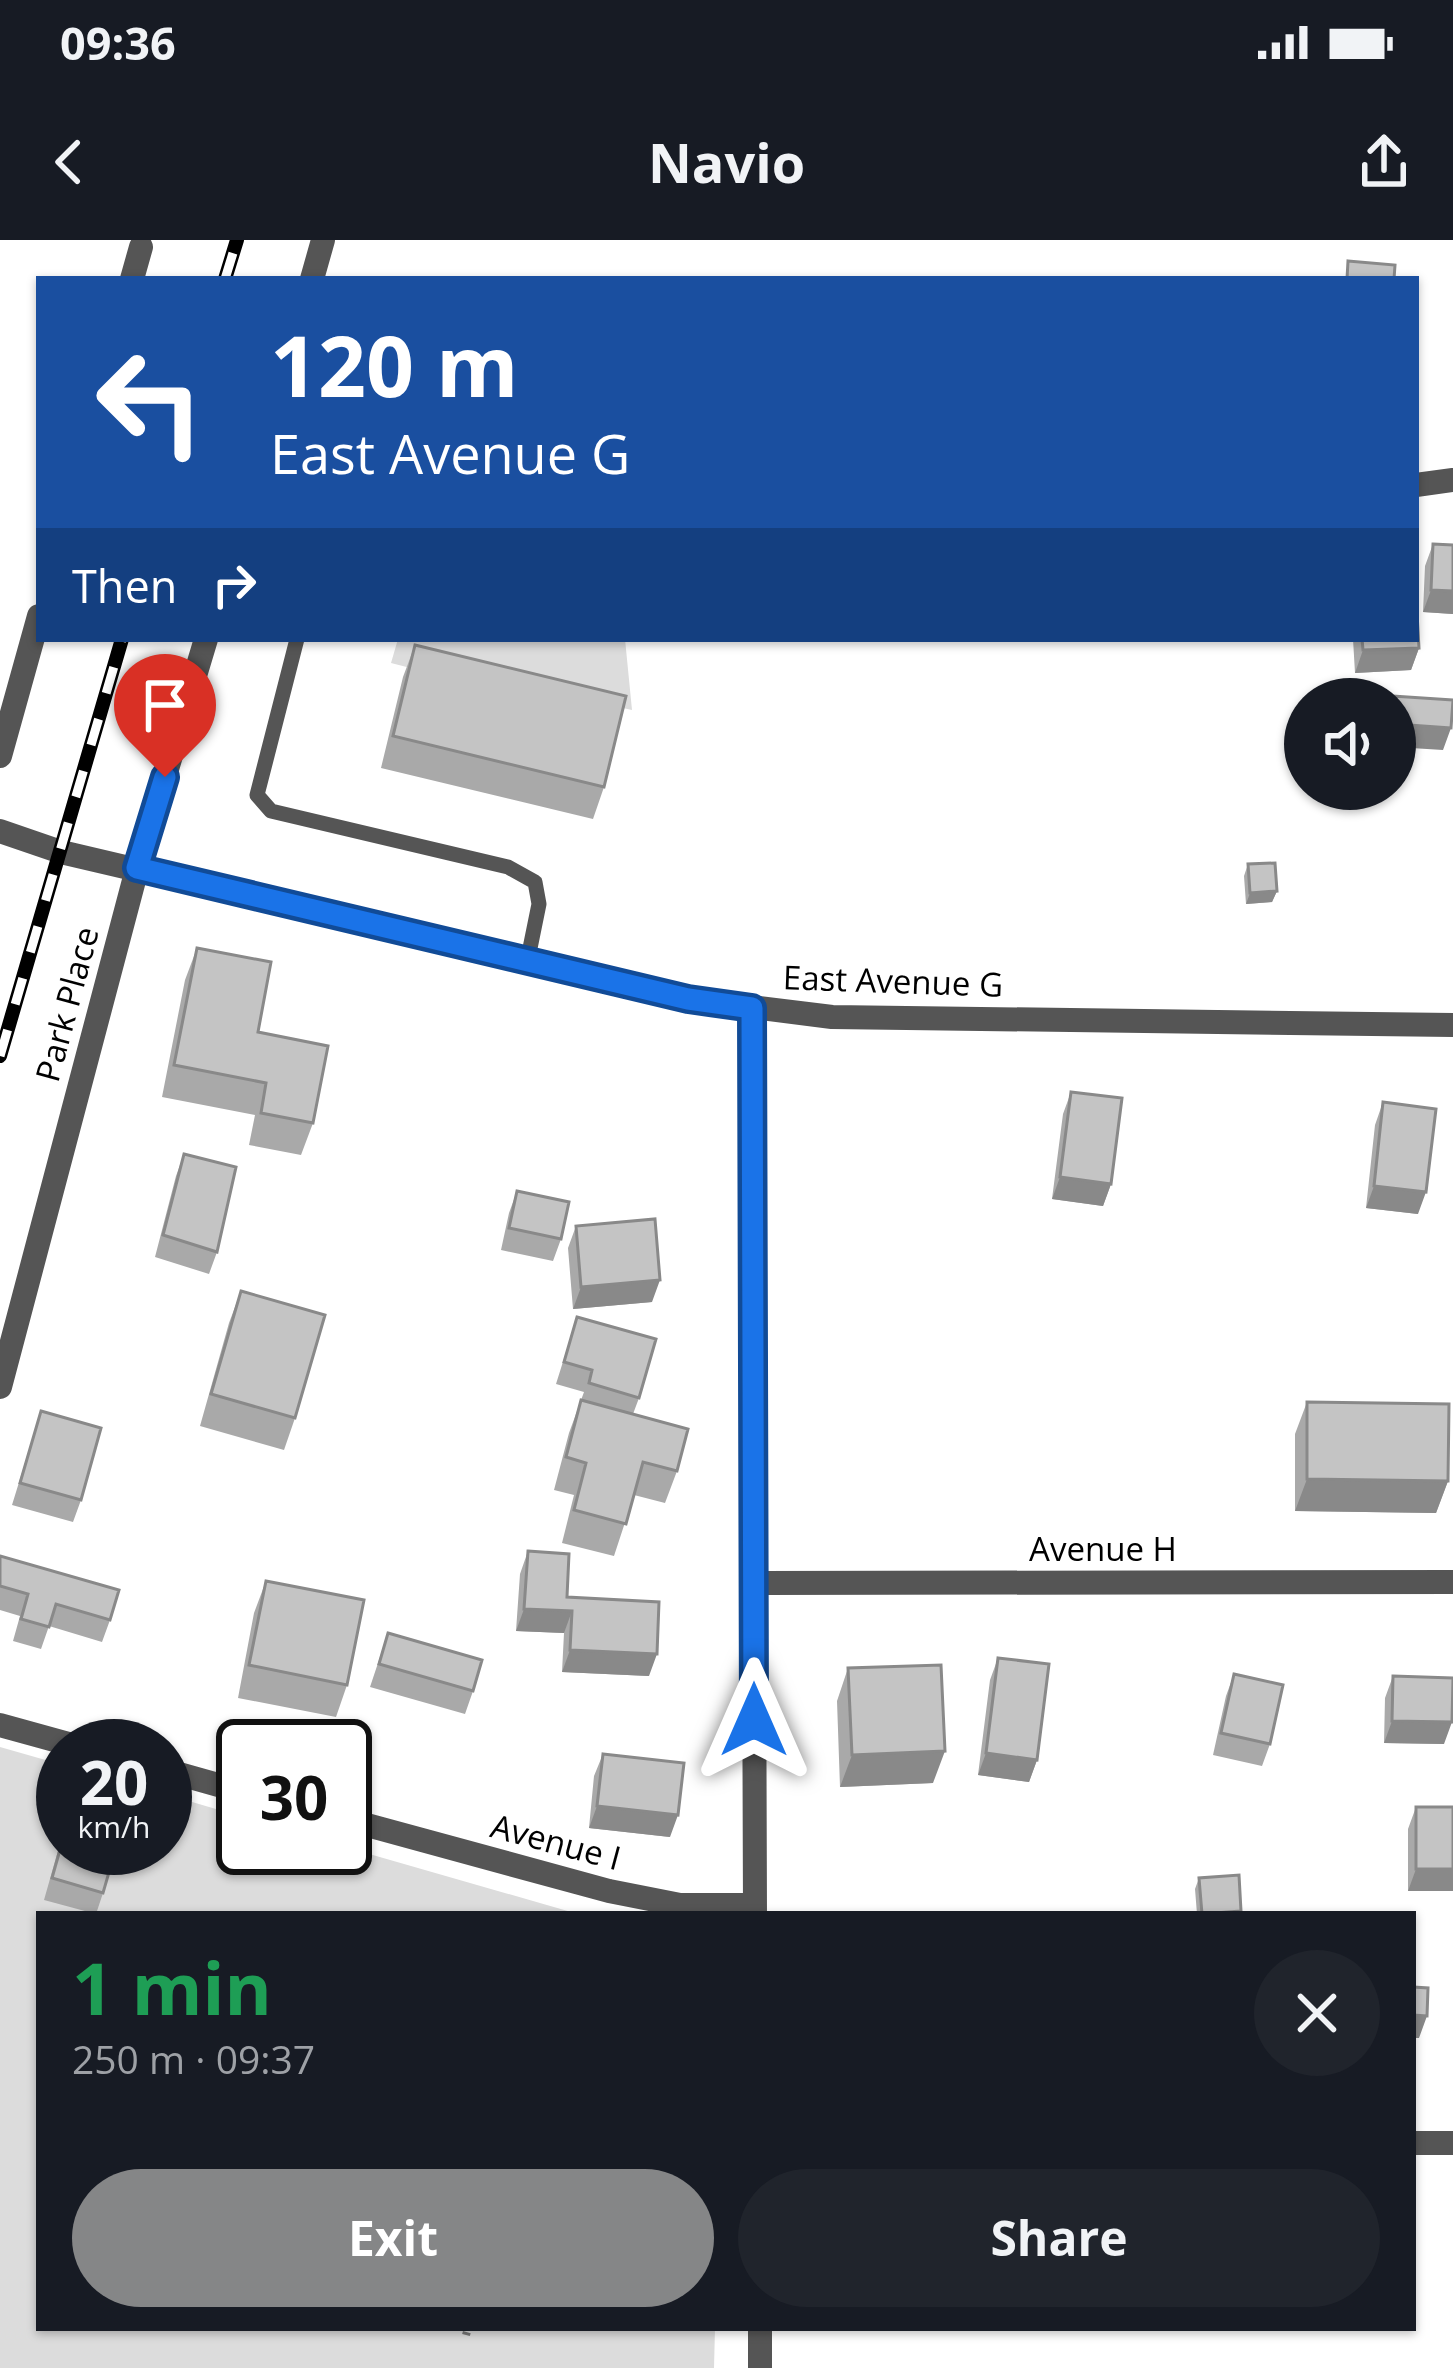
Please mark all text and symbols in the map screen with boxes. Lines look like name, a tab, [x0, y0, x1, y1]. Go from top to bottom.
text: 09:36	[60, 12, 176, 73]
text: Navio	[648, 125, 805, 199]
icon: back	[36, 129, 102, 195]
icon: share	[1351, 129, 1417, 195]
text: 120 m	[270, 307, 518, 422]
icon: left	[72, 324, 228, 480]
text: East Avenue G	[270, 416, 630, 490]
icon: right	[201, 552, 267, 618]
text: Then	[72, 555, 177, 616]
pin	[114, 654, 216, 777]
icon: arrive	[132, 672, 198, 738]
map controls	[1284, 678, 1416, 810]
button: sound	[1284, 678, 1416, 810]
street label: Park Place	[24, 922, 109, 1086]
street label: East Avenue G	[782, 954, 1004, 1007]
street label: Avenue H	[1029, 1526, 1177, 1571]
position arrow	[691, 1657, 817, 1783]
speed limit sign: 30	[216, 1719, 372, 1875]
text: 20	[80, 1741, 148, 1823]
street label: Avenue I	[486, 1803, 626, 1880]
text: km/h	[78, 1806, 150, 1847]
text: 1 min	[72, 1938, 272, 2036]
button: close	[1254, 1950, 1380, 2076]
text: 250 m · 09:37	[72, 2032, 315, 2085]
button: Exit	[72, 2169, 714, 2307]
button: Share	[738, 2169, 1380, 2307]

